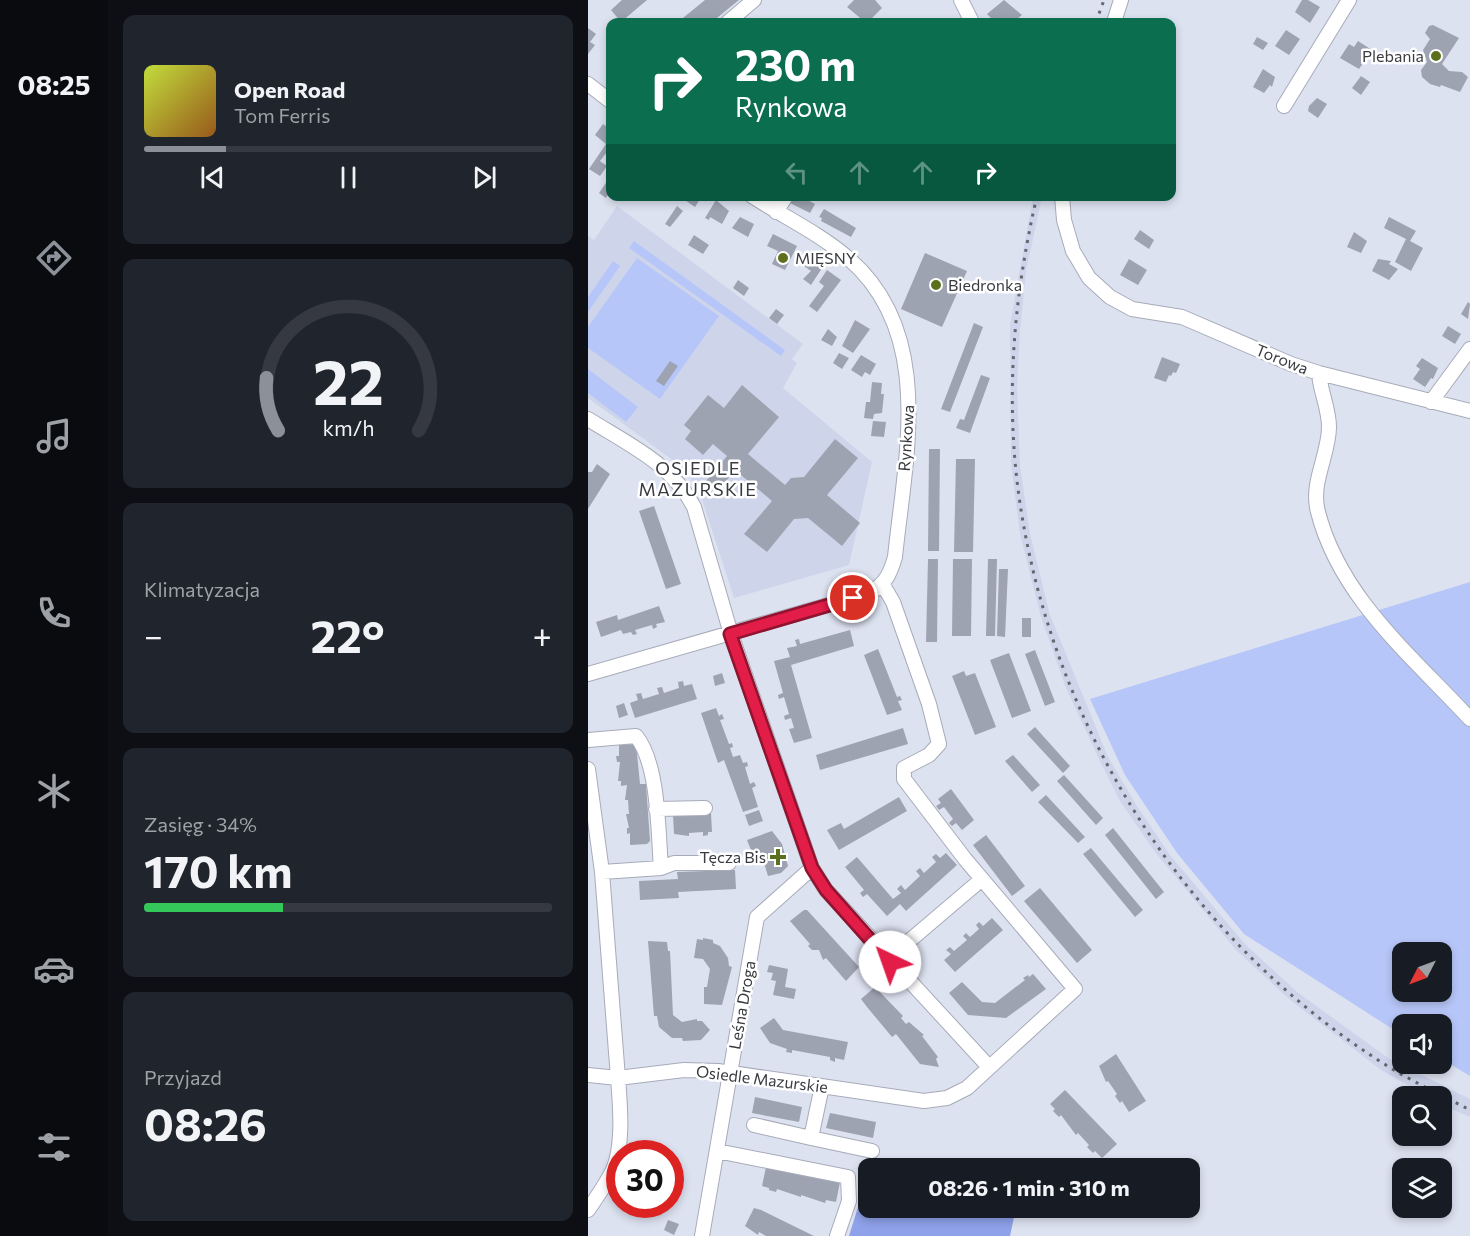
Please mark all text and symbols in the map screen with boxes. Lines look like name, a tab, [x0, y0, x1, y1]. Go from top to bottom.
text: 230 m	[735, 38, 856, 90]
icon: right	[636, 42, 714, 120]
place label: Plebania	[1362, 46, 1424, 65]
marker: Plebania	[1429, 49, 1443, 63]
text: 08:25	[18, 68, 90, 101]
text: Open Road	[234, 76, 345, 103]
text: Rynkowa	[735, 90, 847, 123]
text: Tom Ferris	[234, 103, 330, 127]
icon: left	[780, 156, 813, 189]
icon: ahead	[843, 156, 876, 189]
icon: ahead	[906, 156, 939, 189]
icon: right	[969, 156, 1002, 189]
icon: previous	[196, 161, 229, 194]
icon: pause	[332, 161, 365, 194]
icon: next	[468, 161, 501, 194]
icon: directions	[33, 237, 75, 279]
place label: MIĘSNY	[795, 248, 857, 267]
marker: MIĘSNY	[776, 251, 790, 265]
place label: Biedronka	[948, 275, 1022, 294]
marker: Biedronka	[929, 278, 943, 292]
street label: Torowa	[1253, 339, 1311, 378]
text: 22	[312, 342, 384, 418]
street label: Rynkowa	[894, 404, 917, 472]
text: km/h	[322, 414, 374, 440]
icon: music	[33, 415, 75, 457]
district label: OSIEDLE MAZURSKIE	[639, 457, 757, 500]
pin	[827, 572, 878, 623]
text: Klimatyzacja	[144, 577, 260, 601]
icon: arrive	[836, 581, 869, 614]
icon: phone	[33, 592, 75, 634]
text: 22°	[311, 607, 385, 662]
text: −	[144, 614, 163, 655]
text: +	[533, 614, 552, 655]
icon: climate	[33, 770, 75, 812]
text: Zasięg · 34%	[144, 812, 257, 836]
text: 170 km	[144, 842, 292, 897]
place label: Tęcza Bis	[700, 847, 766, 866]
marker: Tęcza Bis	[771, 850, 785, 864]
position arrow	[858, 930, 922, 994]
north arrow	[1392, 942, 1452, 1002]
map controls	[1392, 942, 1452, 1218]
icon: car	[33, 948, 75, 990]
street label: Leśna Droga	[724, 959, 759, 1051]
button: sound	[1392, 1014, 1452, 1074]
street label: Osiedle Mazurskie	[695, 1061, 829, 1096]
text: Przyjazd	[144, 1065, 222, 1089]
button: search	[1392, 1086, 1452, 1146]
text: 08:26	[144, 1095, 267, 1150]
icon: filters	[33, 1126, 75, 1168]
speed limit sign: 30	[606, 1140, 684, 1218]
button: layers	[1392, 1158, 1452, 1218]
text: 08:26 · 1 min · 310 m	[928, 1174, 1130, 1201]

